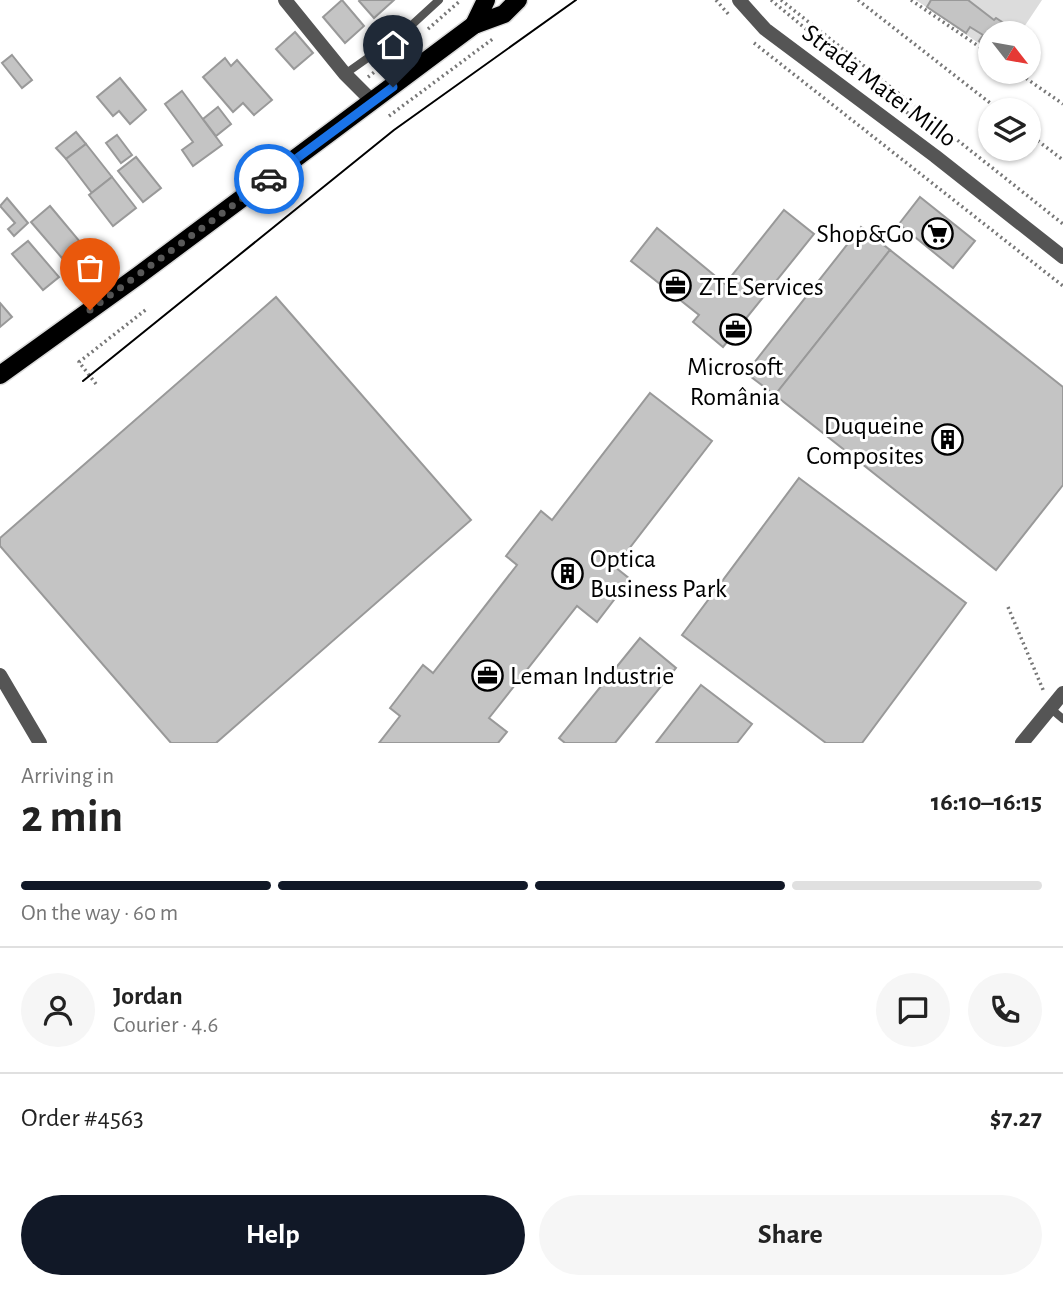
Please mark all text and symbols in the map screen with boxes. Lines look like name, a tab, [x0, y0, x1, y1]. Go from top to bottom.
pin	[363, 15, 423, 87]
street label: Strada Matei Millo	[797, 20, 961, 152]
north arrow	[978, 21, 1041, 84]
map controls	[978, 21, 1041, 161]
icon: home	[374, 26, 412, 64]
button: layers	[978, 98, 1041, 161]
courier	[234, 144, 304, 214]
icon: car	[250, 160, 288, 198]
supermarket icon: Shop&Go	[920, 216, 954, 250]
place label: Shop&Go	[817, 221, 914, 247]
pin	[60, 238, 120, 310]
icon: bag	[71, 249, 109, 287]
office icon: ZTE Services	[659, 269, 693, 303]
place label: ZTE Services	[699, 274, 824, 300]
office icon: Microsoft România	[718, 313, 752, 347]
place label: Microsoft România	[687, 354, 783, 410]
place label: Duqueine Composites	[806, 413, 924, 469]
building icon: Duqueine Composites	[930, 423, 964, 457]
place label: Optica Business Park	[590, 546, 727, 602]
building icon: Optica Business Park	[550, 556, 584, 590]
office icon: Leman Industrie	[470, 658, 504, 692]
place label: Leman Industrie	[510, 663, 674, 689]
text: Arriving in	[21, 765, 114, 788]
text: 16:10–16:15	[931, 789, 1042, 815]
text: 2 min	[21, 794, 123, 840]
text: On the way · 60 m	[21, 902, 178, 925]
button: person	[21, 973, 95, 1047]
button: chat	[876, 973, 950, 1047]
button: phone	[968, 973, 1042, 1047]
text: Jordan	[113, 983, 183, 1009]
text: Courier · 4.6	[113, 1014, 218, 1037]
text: Order #4563	[21, 1105, 144, 1131]
text: $7.27	[990, 1105, 1042, 1131]
button: Help	[21, 1195, 525, 1275]
button: Share	[539, 1195, 1042, 1275]

